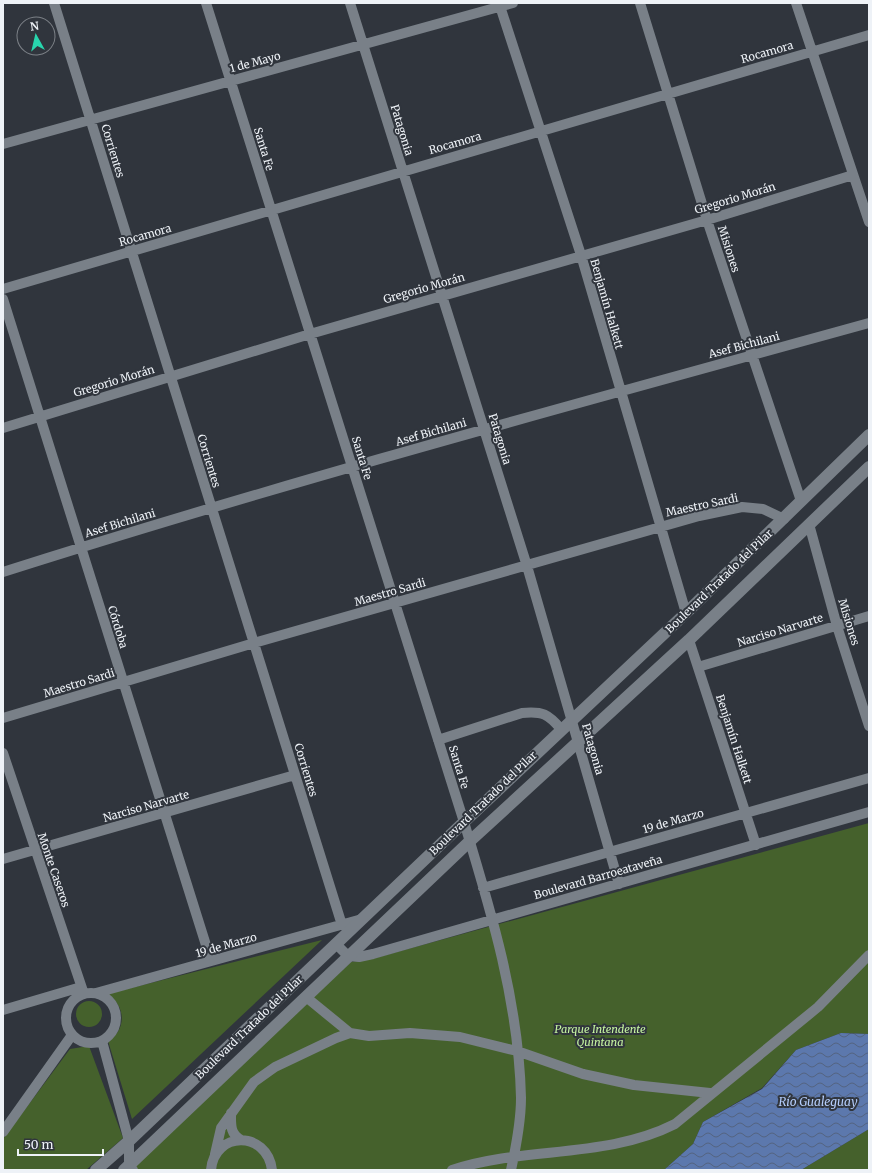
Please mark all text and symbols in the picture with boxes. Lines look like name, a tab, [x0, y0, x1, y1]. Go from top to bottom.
north arrow	[16, 16, 56, 56]
text: N	[29, 19, 40, 34]
street label: Rocamora	[739, 38, 795, 66]
street label: 1 de Mayo	[228, 48, 282, 75]
street label: Patagonia	[388, 103, 416, 157]
street label: Corrientes	[98, 123, 128, 179]
street label: Santa Fe	[251, 126, 277, 173]
street label: Rocamora	[427, 129, 483, 157]
street label: Gregorio Morán	[693, 179, 778, 217]
street label: Rocamora	[117, 221, 173, 249]
street label: Misiones	[715, 224, 743, 274]
street label: Benjamín Halkett	[587, 257, 627, 351]
street label: Gregorio Morán	[382, 270, 467, 306]
street label: Asef Bichilani	[706, 329, 781, 361]
street label: Gregorio Morán	[72, 362, 157, 400]
street label: Patagonia	[486, 412, 514, 466]
street label: Asef Bichilani	[393, 415, 468, 449]
street label: Corrientes	[194, 433, 224, 489]
street label: Santa Fe	[349, 435, 375, 482]
street label: Maestro Sardi	[665, 490, 740, 519]
street label: Asef Bichilani	[82, 506, 157, 541]
street label: Boulevard Tratado del Pilar	[662, 526, 776, 636]
street label: Maestro Sardi	[353, 575, 428, 609]
street label: Misiones	[835, 597, 863, 647]
street label: Córdoba	[105, 604, 131, 650]
street label: Narciso Narvarte	[736, 610, 825, 650]
street label: Maestro Sardi	[42, 665, 117, 700]
street label: Benjamín Halkett	[713, 693, 755, 786]
street label: Patagonia	[579, 722, 607, 776]
street label: Corrientes	[291, 742, 321, 798]
street label: Santa Fe	[446, 744, 472, 791]
street label: Boulevard Tratado del Pilar	[426, 748, 540, 858]
street label: Narciso Narvarte	[101, 787, 191, 825]
street label: 19 de Marzo	[641, 805, 706, 836]
street label: Monte Caseros	[35, 831, 73, 909]
street label: Boulevard Barroeataveña	[532, 852, 664, 902]
street label: 19 de Marzo	[194, 929, 259, 960]
street label: Boulevard Tratado del Pilar	[192, 972, 306, 1082]
park label: Parque Intendente Quintana	[554, 1022, 646, 1049]
water label: Río Gualeguay	[779, 1094, 858, 1109]
scale bar	[18, 1131, 103, 1157]
text: 50 m	[24, 1137, 53, 1152]

